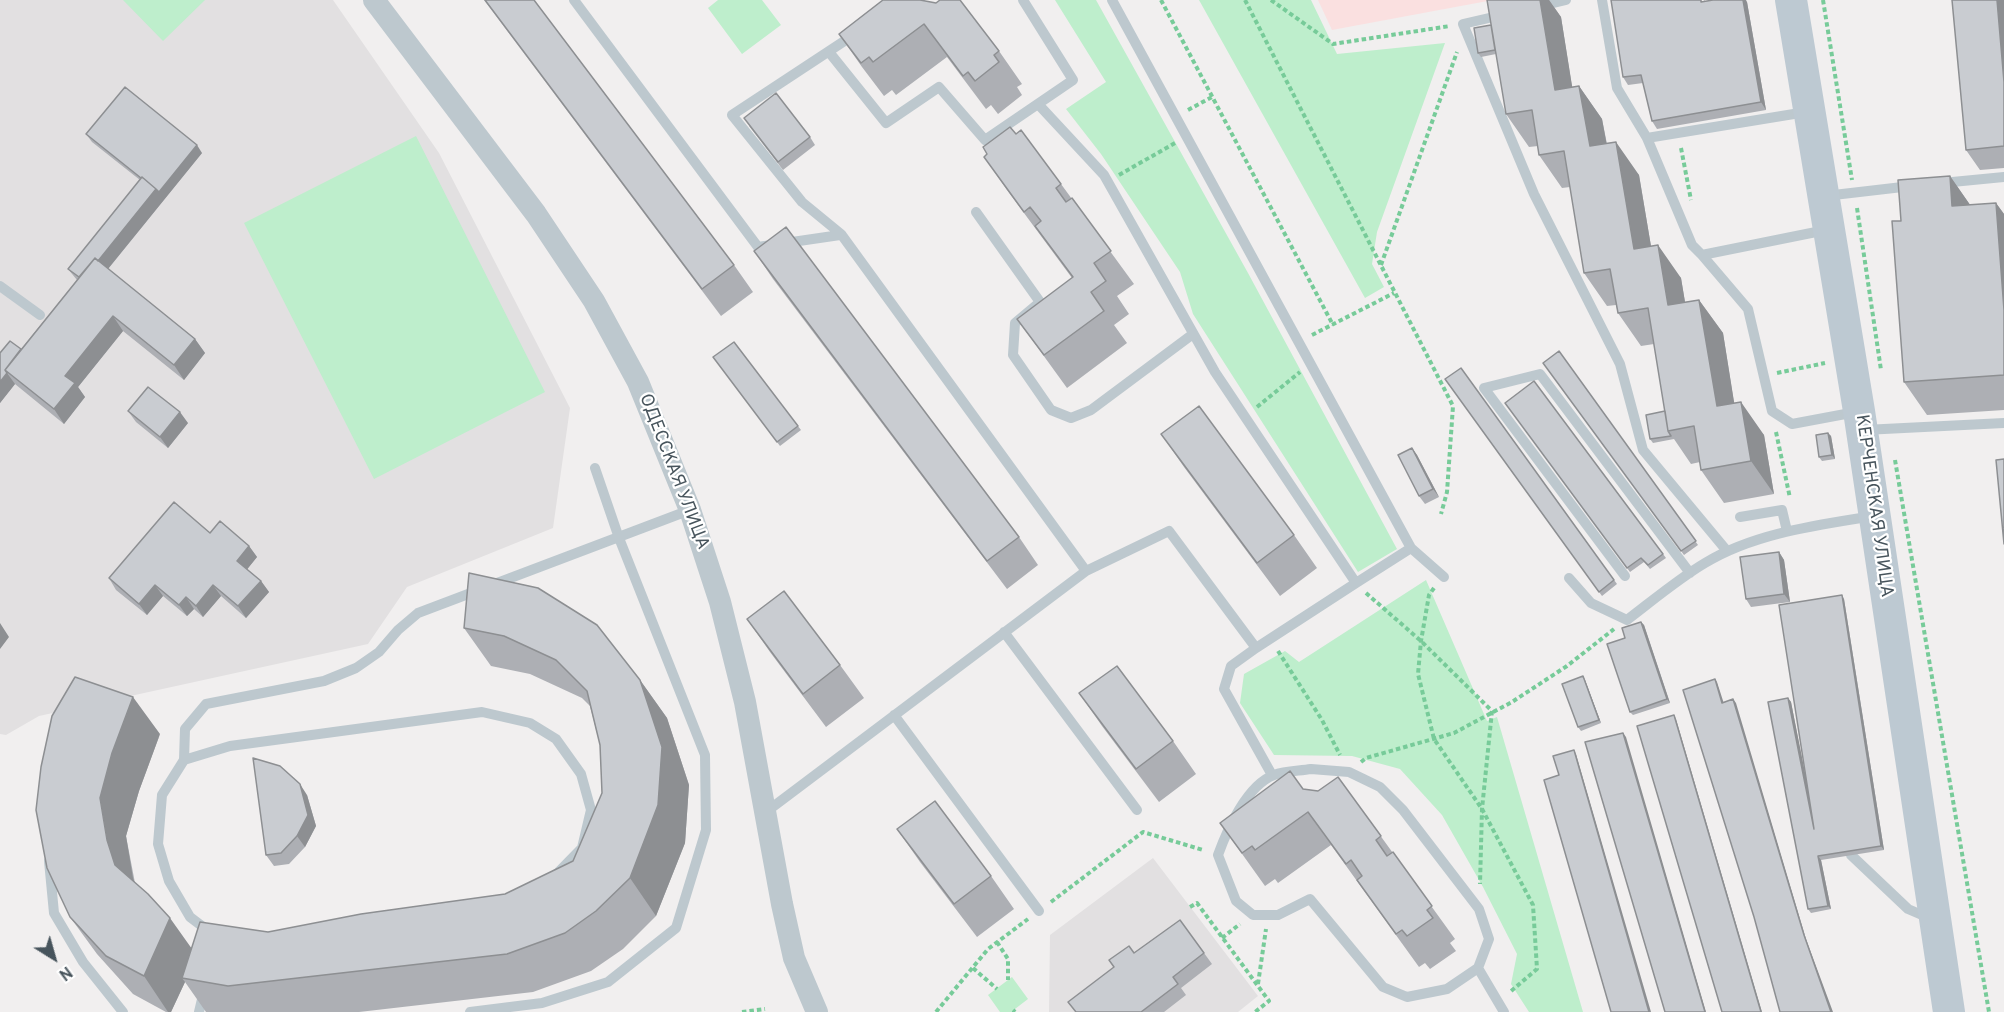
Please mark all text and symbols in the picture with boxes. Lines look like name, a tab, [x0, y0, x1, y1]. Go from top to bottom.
street label: ОДЕССКАЯ УЛИЦА	[633, 391, 713, 553]
street label: КЕРЧЕНСКАЯ УЛИЦА	[1849, 413, 1897, 599]
north arrow	[24, 928, 84, 988]
text: N	[54, 961, 75, 984]

